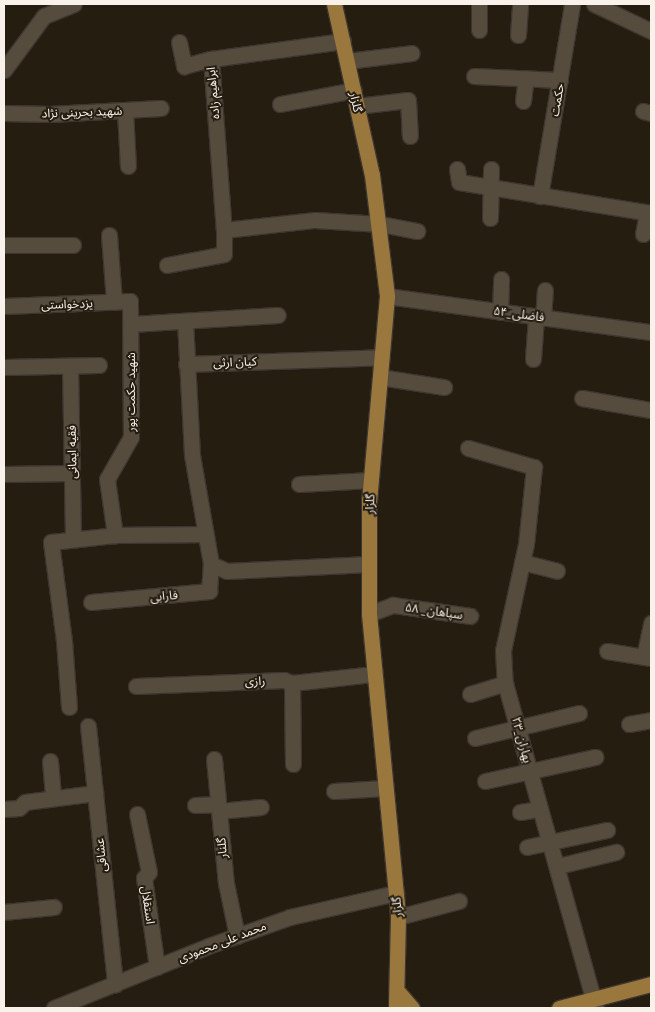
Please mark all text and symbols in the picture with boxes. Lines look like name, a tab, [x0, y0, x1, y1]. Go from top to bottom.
street label: ابراهیم زاده	[204, 66, 222, 120]
street label: حکمت	[547, 82, 567, 118]
street label: گلزار	[347, 91, 365, 113]
street label: شهید بحرینی نژاد	[41, 103, 123, 121]
street label: یزدخواستی	[41, 296, 93, 312]
street label: ۵۴_فاضلی	[493, 303, 545, 325]
street label: شهید حکمت پور	[124, 352, 138, 432]
street label: کیان ارثی	[213, 354, 257, 370]
street label: فقیه ایمانی	[64, 425, 80, 479]
street label: گلزار	[362, 494, 378, 514]
street label: فارابی	[149, 588, 179, 604]
street label: ۵۸ _سپاهان	[404, 600, 464, 622]
street label: رازی	[245, 673, 265, 689]
street label: ۲۳_بهاران	[509, 715, 535, 765]
street label: عشاقی	[92, 837, 110, 873]
street label: گلنار	[214, 837, 230, 859]
street label: استقلال	[138, 885, 158, 925]
street label: گلزار	[389, 896, 405, 918]
street label: محمد علی محمودی	[176, 919, 268, 965]

